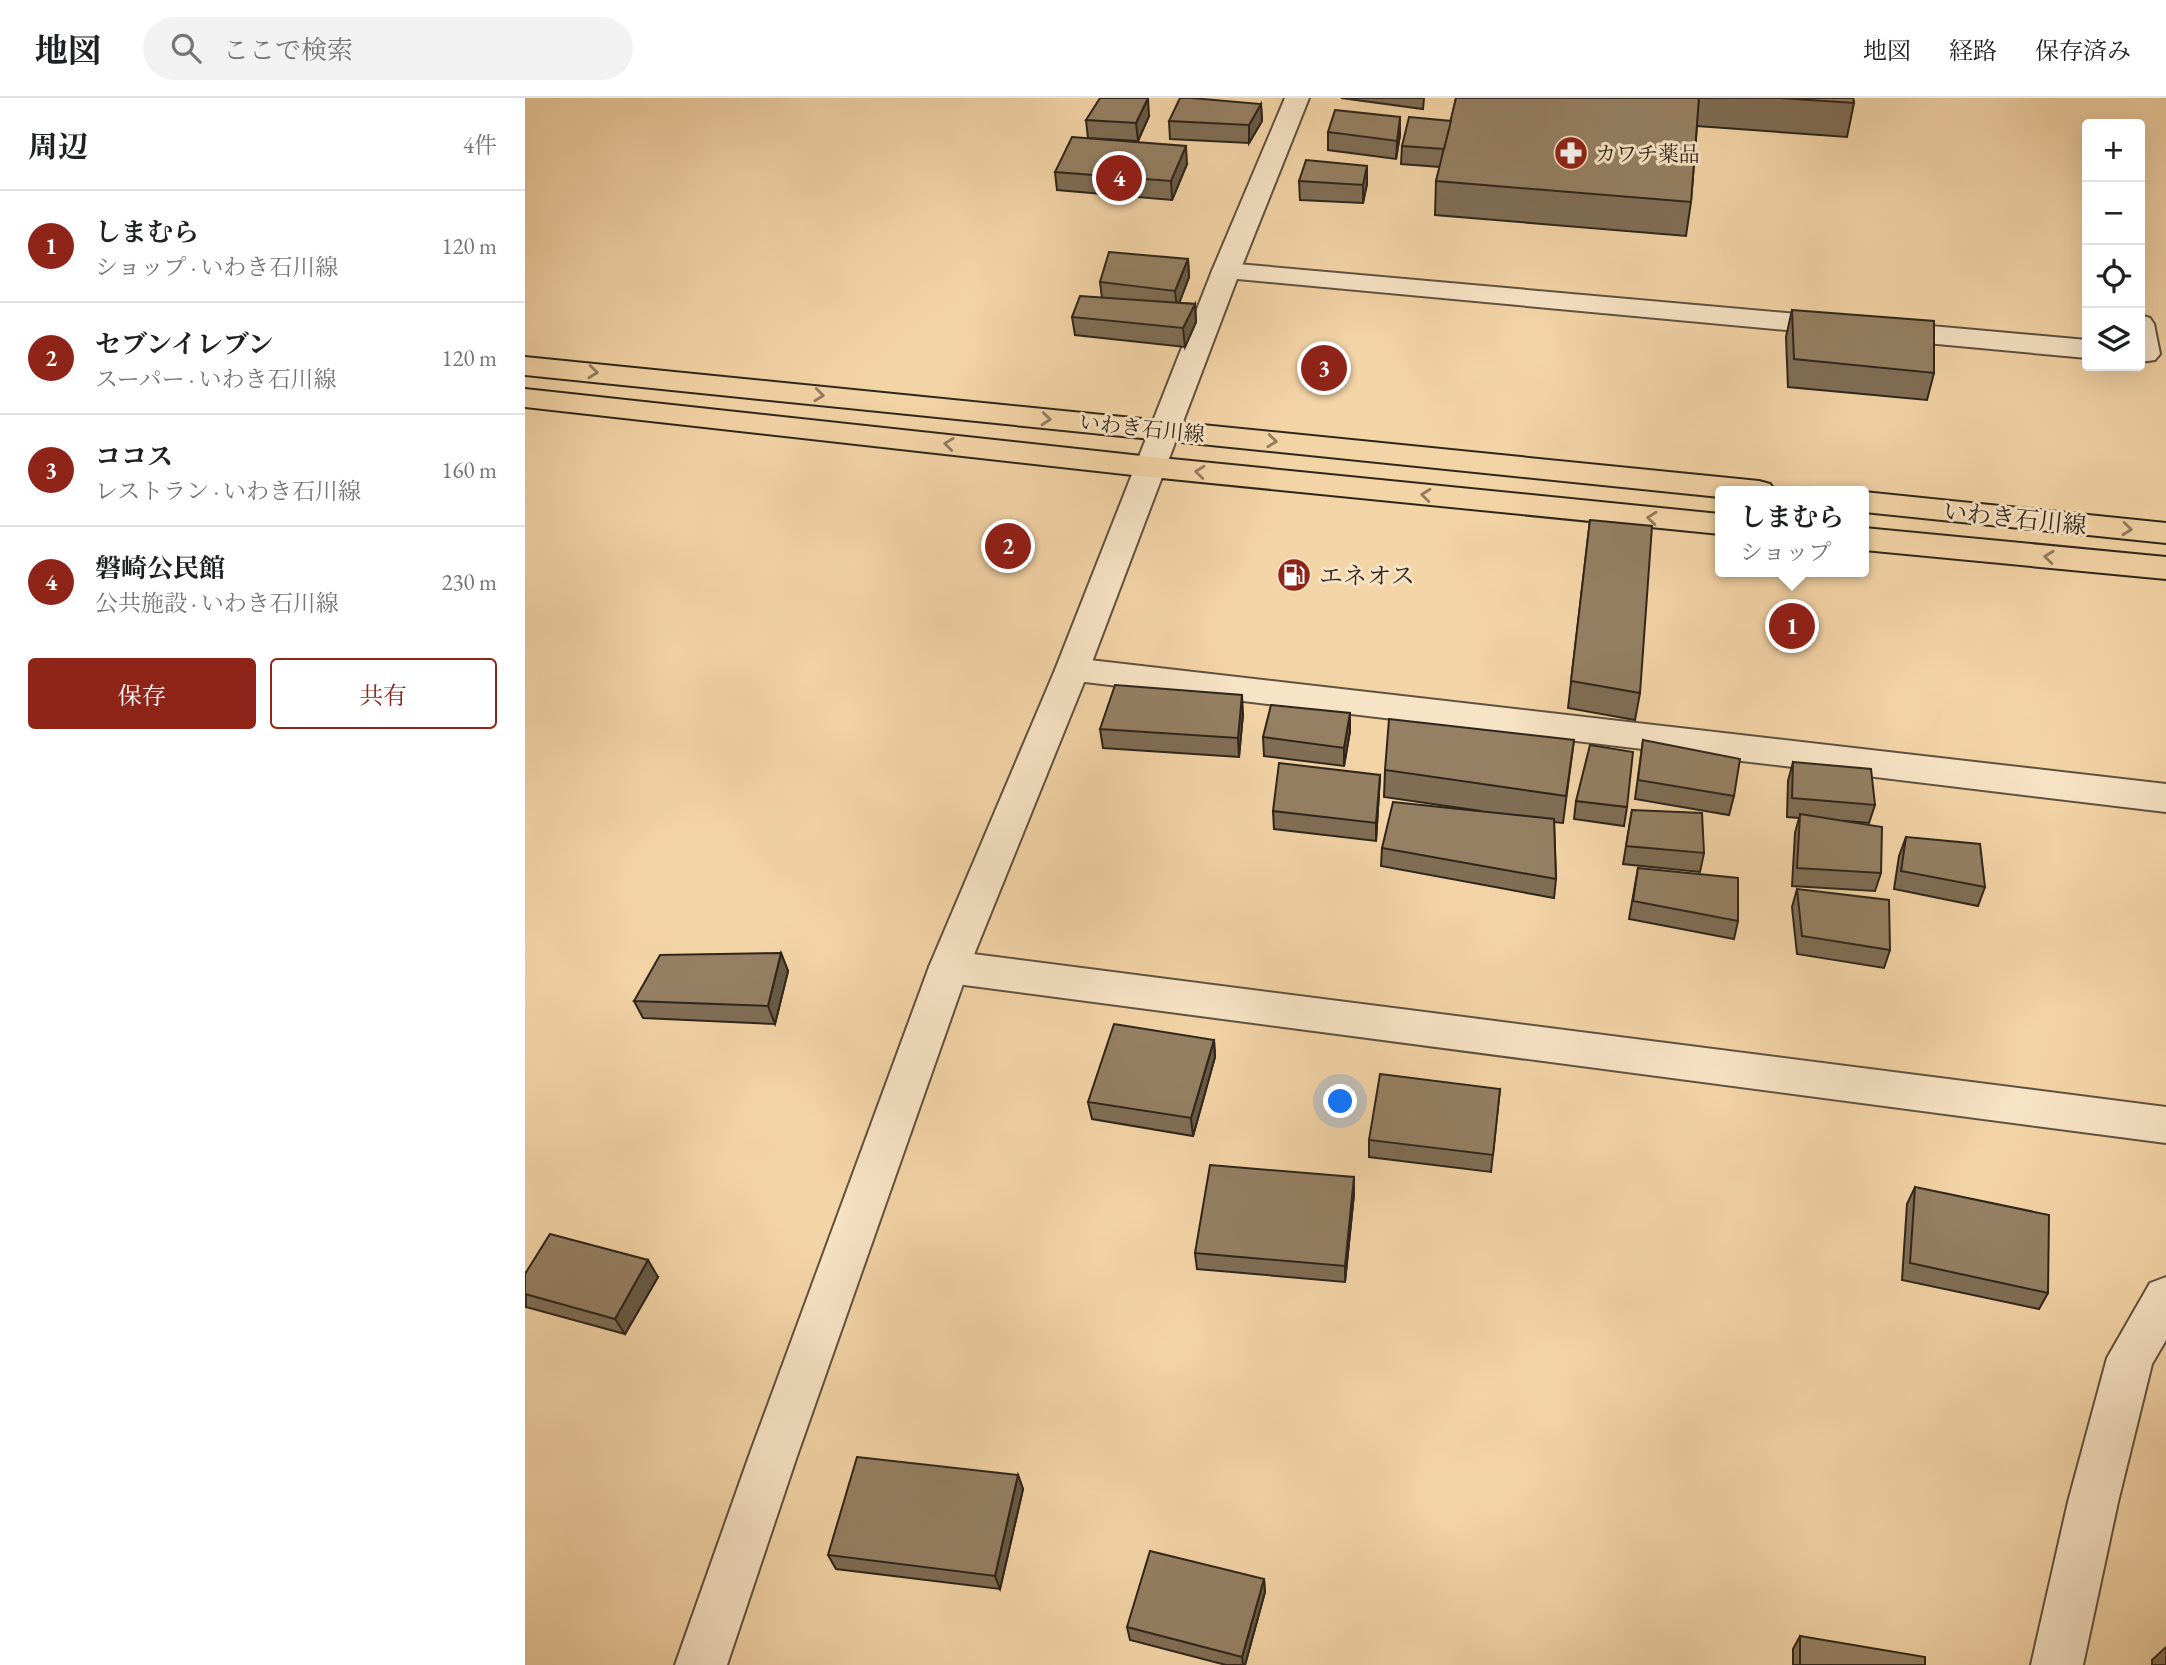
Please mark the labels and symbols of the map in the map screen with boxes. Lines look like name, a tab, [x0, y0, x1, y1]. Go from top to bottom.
pharmacy icon: カワチ薬品	[1552, 134, 1590, 172]
place label: カワチ薬品	[1595, 140, 1700, 167]
pin: 4	[1096, 152, 1142, 204]
pin: 3	[1301, 342, 1347, 394]
one-way arrow	[588, 364, 599, 379]
one-way arrow	[814, 387, 825, 402]
street label: いわき石川線	[1078, 408, 1206, 448]
one-way arrow	[1040, 411, 1051, 426]
one-way arrow	[1267, 433, 1278, 448]
one-way arrow	[943, 437, 955, 452]
one-way arrow	[1194, 465, 1205, 480]
one-way arrow	[1420, 488, 1431, 503]
street label: いわき石川線	[1942, 495, 2088, 541]
one-way arrow	[1647, 510, 1658, 525]
pin: 2	[985, 520, 1031, 572]
one-way arrow	[2121, 522, 2132, 537]
one-way arrow	[2044, 550, 2055, 565]
fuel station icon: エネオス	[1275, 556, 1313, 594]
place label: エネオス	[1319, 560, 1415, 591]
pin: 1	[1769, 600, 1815, 652]
your location	[1323, 1084, 1357, 1118]

